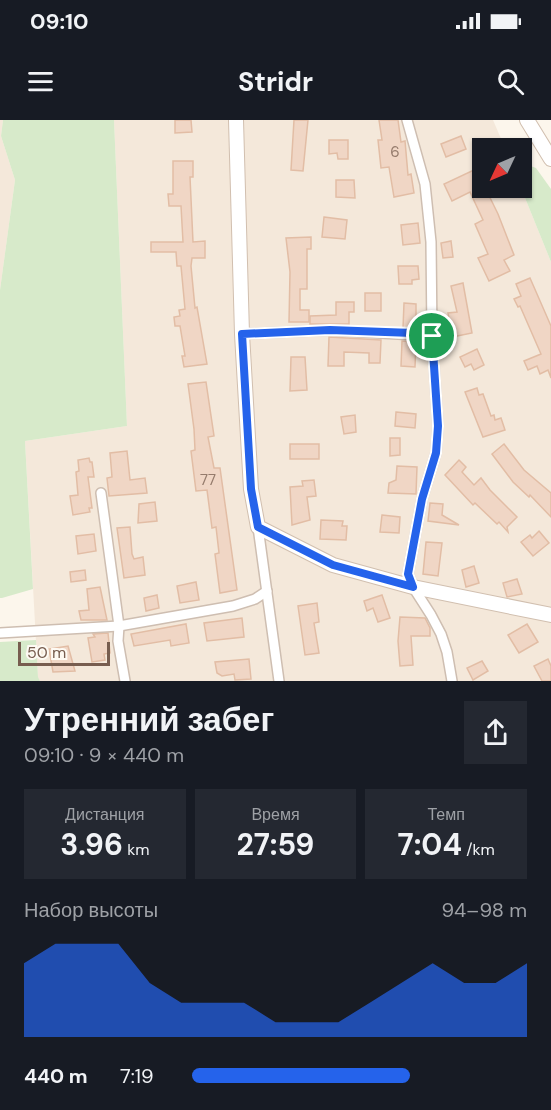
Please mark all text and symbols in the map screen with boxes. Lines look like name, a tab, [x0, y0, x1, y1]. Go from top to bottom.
text: 09:10	[30, 7, 89, 36]
text: Stridr	[238, 64, 313, 99]
icon: menu	[24, 65, 57, 98]
icon: search	[494, 65, 527, 98]
north arrow	[472, 138, 532, 198]
map controls	[472, 138, 532, 198]
house number: 6	[390, 142, 400, 162]
pin	[406, 310, 457, 361]
icon: arrive	[415, 319, 448, 352]
house number: 77	[200, 470, 216, 490]
scale bar	[18, 639, 110, 666]
text: 50 m	[27, 642, 66, 663]
text: Утренний забег	[24, 698, 274, 741]
button: share	[464, 701, 527, 764]
text: 09:10 · 9 × 440 m	[24, 742, 184, 768]
text: Дистанция	[65, 804, 145, 825]
text: Время	[251, 804, 300, 825]
text: Темп	[427, 804, 465, 825]
text: 3.96	[60, 825, 123, 864]
text: 27:59	[237, 825, 314, 864]
text: 7:04	[398, 825, 462, 864]
text: km	[123, 839, 150, 860]
text: /km	[462, 839, 495, 860]
text: Набор высоты	[24, 897, 158, 923]
text: 94–98 m	[441, 897, 527, 923]
text: 440 m	[24, 1063, 88, 1089]
text: 7:19	[120, 1063, 154, 1089]

